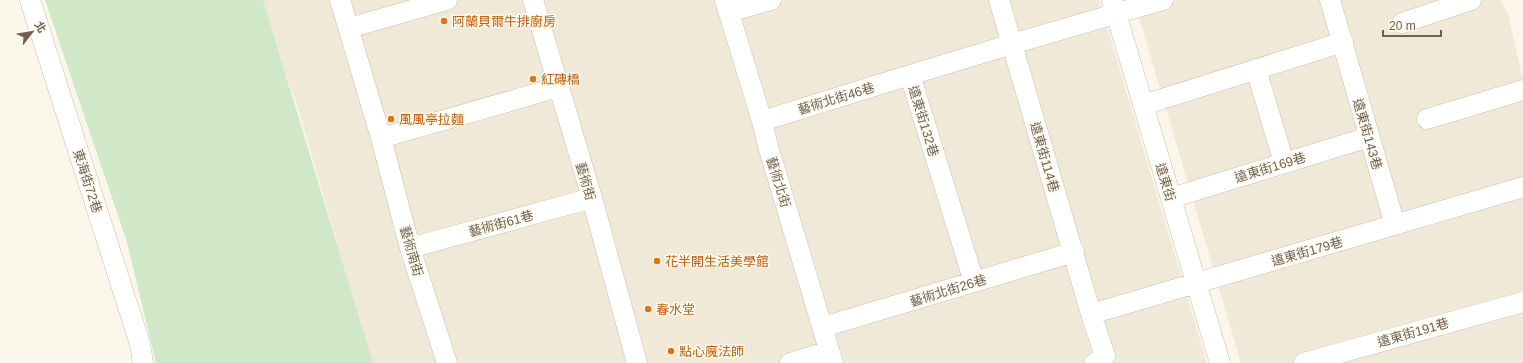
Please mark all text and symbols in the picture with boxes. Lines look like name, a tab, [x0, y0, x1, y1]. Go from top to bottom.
north arrow	[12, 12, 52, 52]
scale bar	[1383, 12, 1441, 38]
place label: 阿蘭貝爾牛排廚房	[452, 14, 556, 29]
marker: 阿蘭貝爾牛排廚房	[439, 16, 449, 26]
text: 北	[33, 19, 49, 35]
text: 20 m	[1389, 19, 1416, 33]
place label: 紅磚橋	[541, 72, 580, 87]
marker: 紅磚橋	[528, 74, 538, 84]
street label: 藝術北街46巷	[796, 80, 876, 117]
street label: 遠東街132巷	[906, 84, 941, 159]
street label: 遠東街143巷	[1350, 97, 1385, 172]
place label: 風風亭拉麵	[399, 112, 464, 127]
marker: 風風亭拉麵	[386, 114, 396, 124]
street label: 遠東街114巷	[1027, 120, 1062, 194]
street label: 東海街72巷	[70, 147, 105, 215]
street label: 遠東街169巷	[1233, 150, 1308, 185]
street label: 藝術北街	[764, 155, 793, 209]
street label: 藝術街	[573, 160, 598, 202]
street label: 遠東街	[1153, 161, 1178, 203]
street label: 藝術街61巷	[467, 208, 535, 239]
street label: 藝術南街	[397, 224, 426, 278]
street label: 遠東街179巷	[1270, 234, 1345, 269]
place label: 花半開生活美學館	[665, 254, 769, 269]
marker: 花半開生活美學館	[652, 256, 662, 266]
street label: 藝術北街26巷	[908, 272, 988, 309]
place label: 春水堂	[656, 302, 695, 317]
marker: 春水堂	[643, 304, 653, 314]
street label: 遠東街191巷	[1376, 315, 1451, 350]
place label: 點心魔法師	[679, 344, 744, 359]
marker: 點心魔法師	[666, 346, 676, 356]

